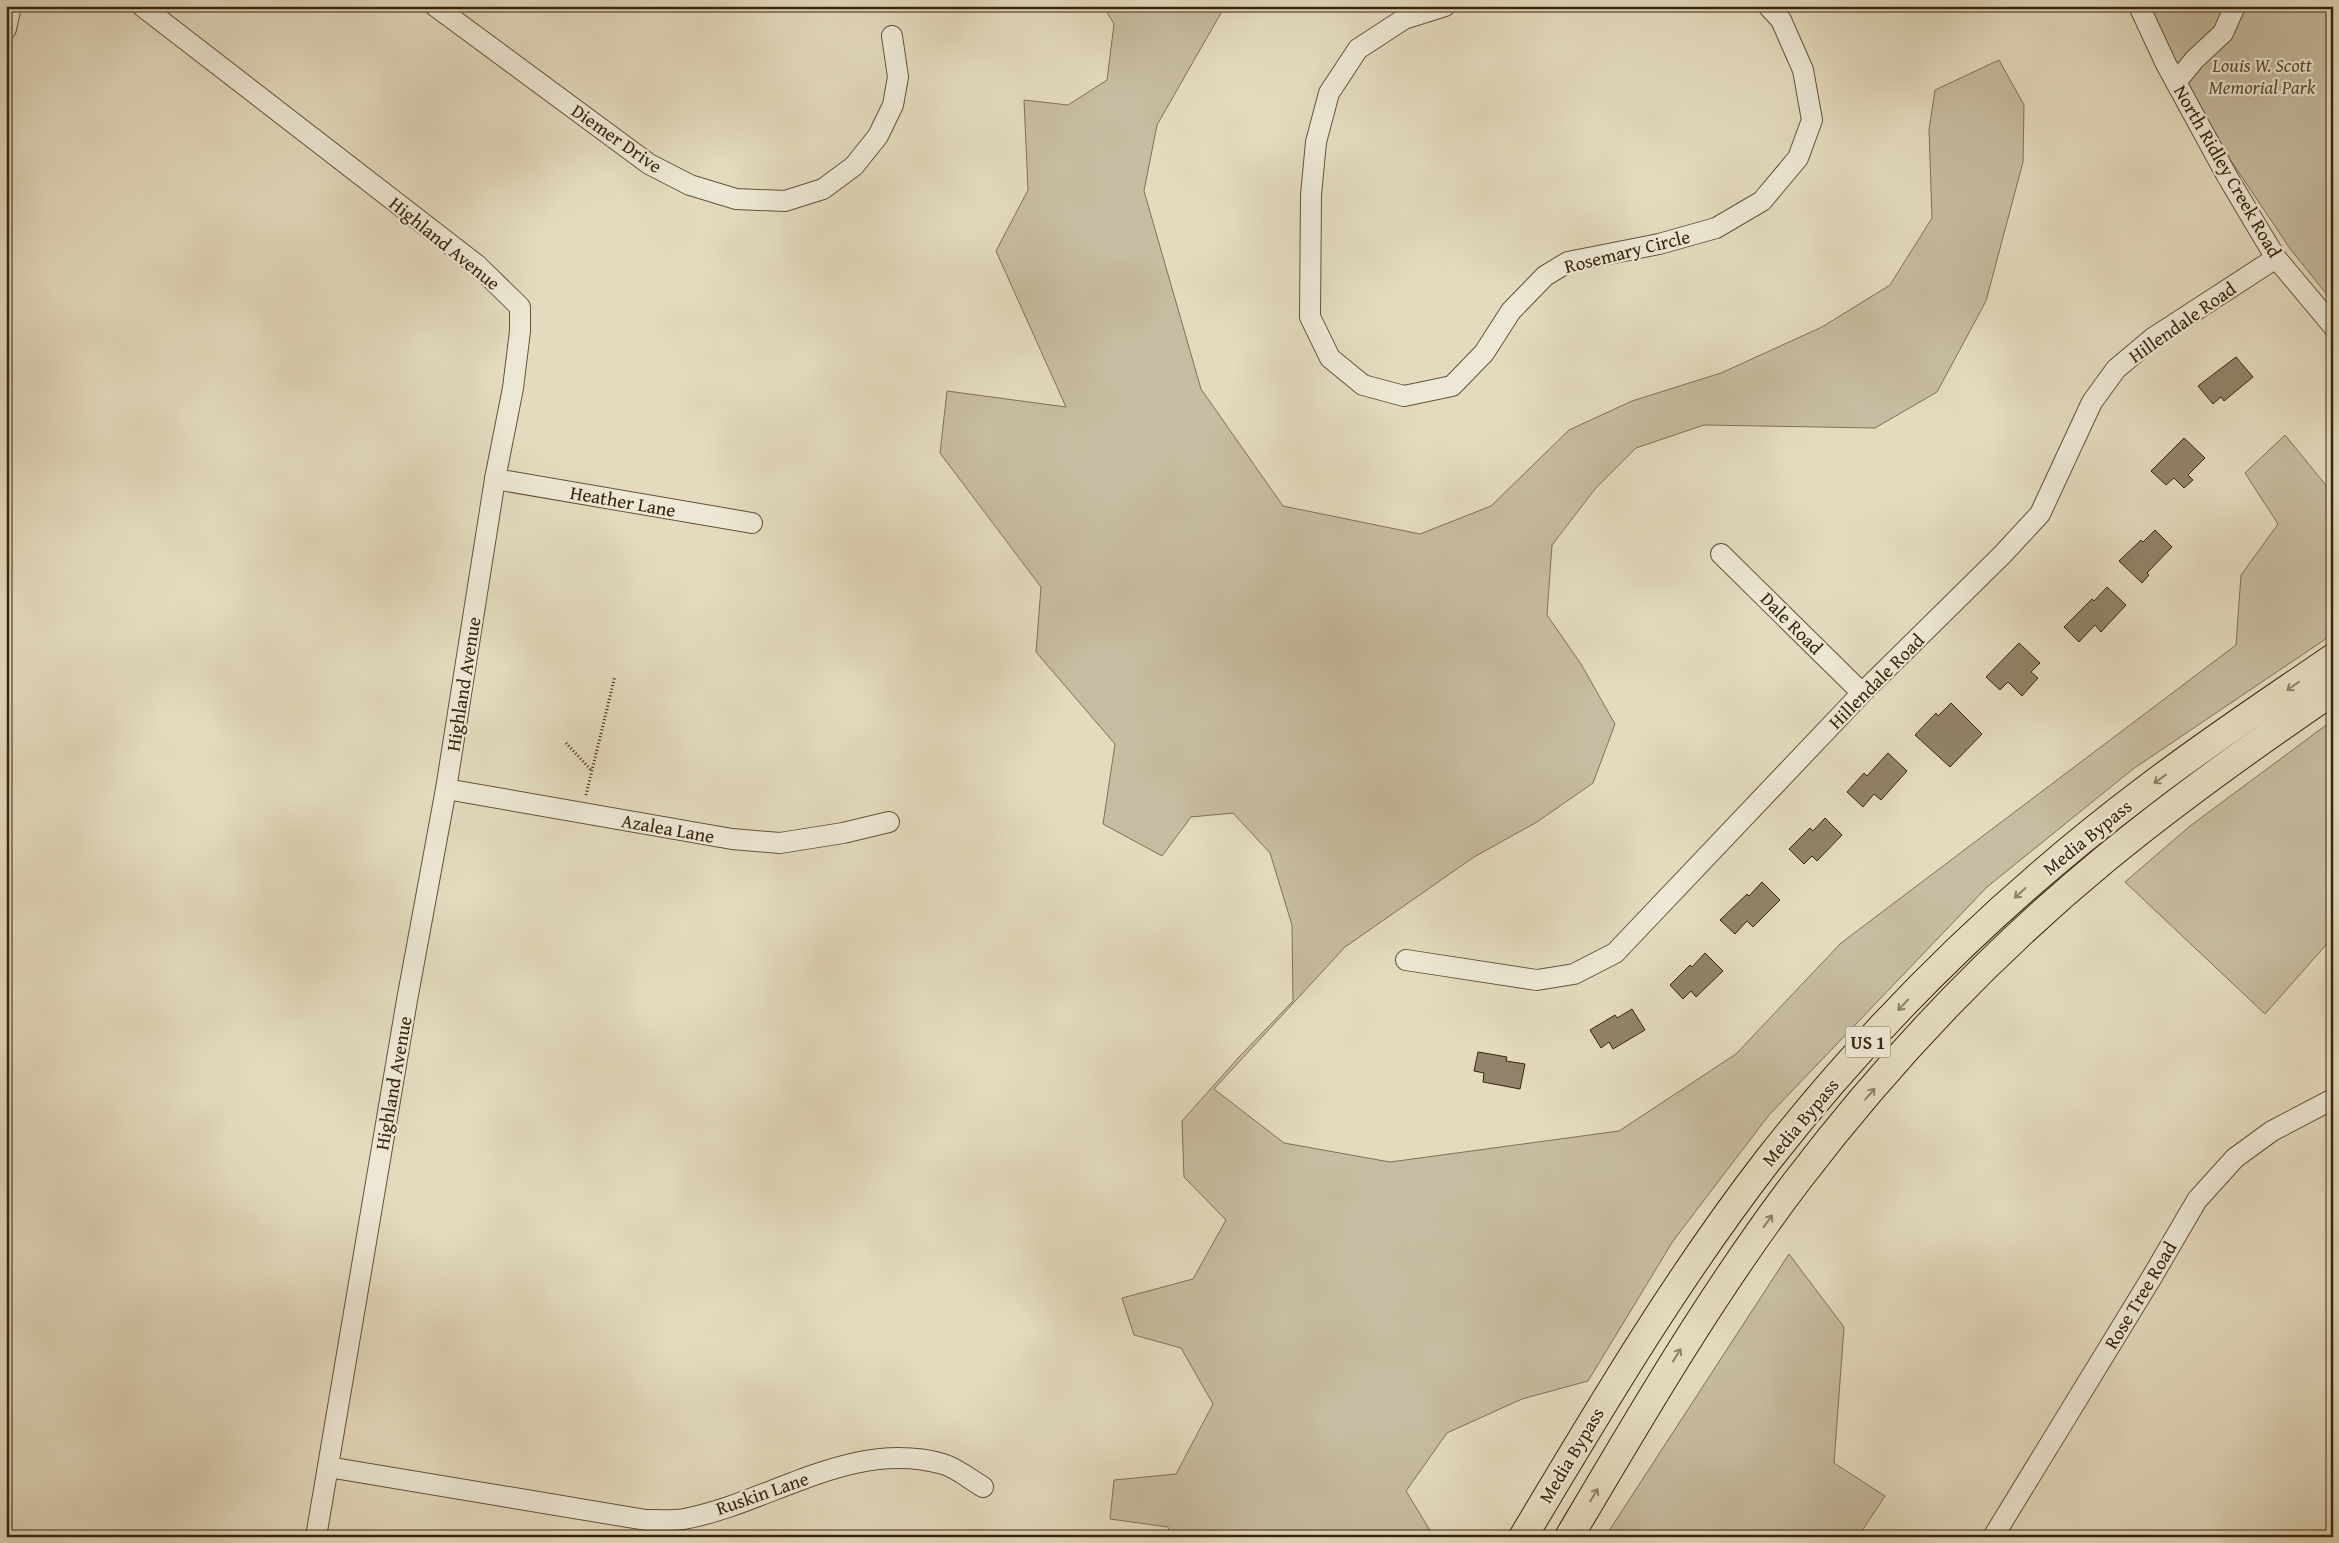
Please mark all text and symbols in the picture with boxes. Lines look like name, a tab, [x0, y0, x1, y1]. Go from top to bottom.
park label: Louis W. Scott Memorial Park	[2208, 51, 2316, 101]
street label: North Ridley Creek Road	[2167, 80, 2289, 263]
street label: Diemer Drive	[566, 96, 668, 180]
street label: Highland Avenue	[383, 189, 507, 297]
street label: Rosemary Circle	[1561, 222, 1693, 280]
street label: Hillendale Road	[2123, 274, 2242, 369]
street label: Heather Lane	[568, 478, 678, 524]
street label: Dale Road	[1754, 585, 1830, 661]
street label: Highland Avenue	[439, 615, 487, 753]
street label: Hillendale Road	[1822, 626, 1931, 735]
one-way arrow	[2286, 681, 2300, 691]
one-way arrow	[2153, 774, 2167, 784]
street label: Media Bypass	[2036, 792, 2138, 882]
street label: Azalea Lane	[619, 806, 717, 850]
one-way arrow	[2014, 887, 2027, 899]
one-way arrow	[1897, 999, 1909, 1012]
street label: Highland Avenue	[367, 1014, 419, 1152]
road number: US 1	[1846, 1026, 1890, 1058]
street label: Media Bypass	[1755, 1072, 1845, 1172]
one-way arrow	[1864, 1087, 1875, 1100]
one-way arrow	[1763, 1215, 1774, 1228]
street label: Rose Tree Road	[2097, 1235, 2184, 1354]
one-way arrow	[1672, 1348, 1683, 1362]
street label: Media Bypass	[1531, 1402, 1611, 1508]
street label: Ruskin Lane	[712, 1464, 812, 1522]
one-way arrow	[1590, 1488, 1600, 1502]

